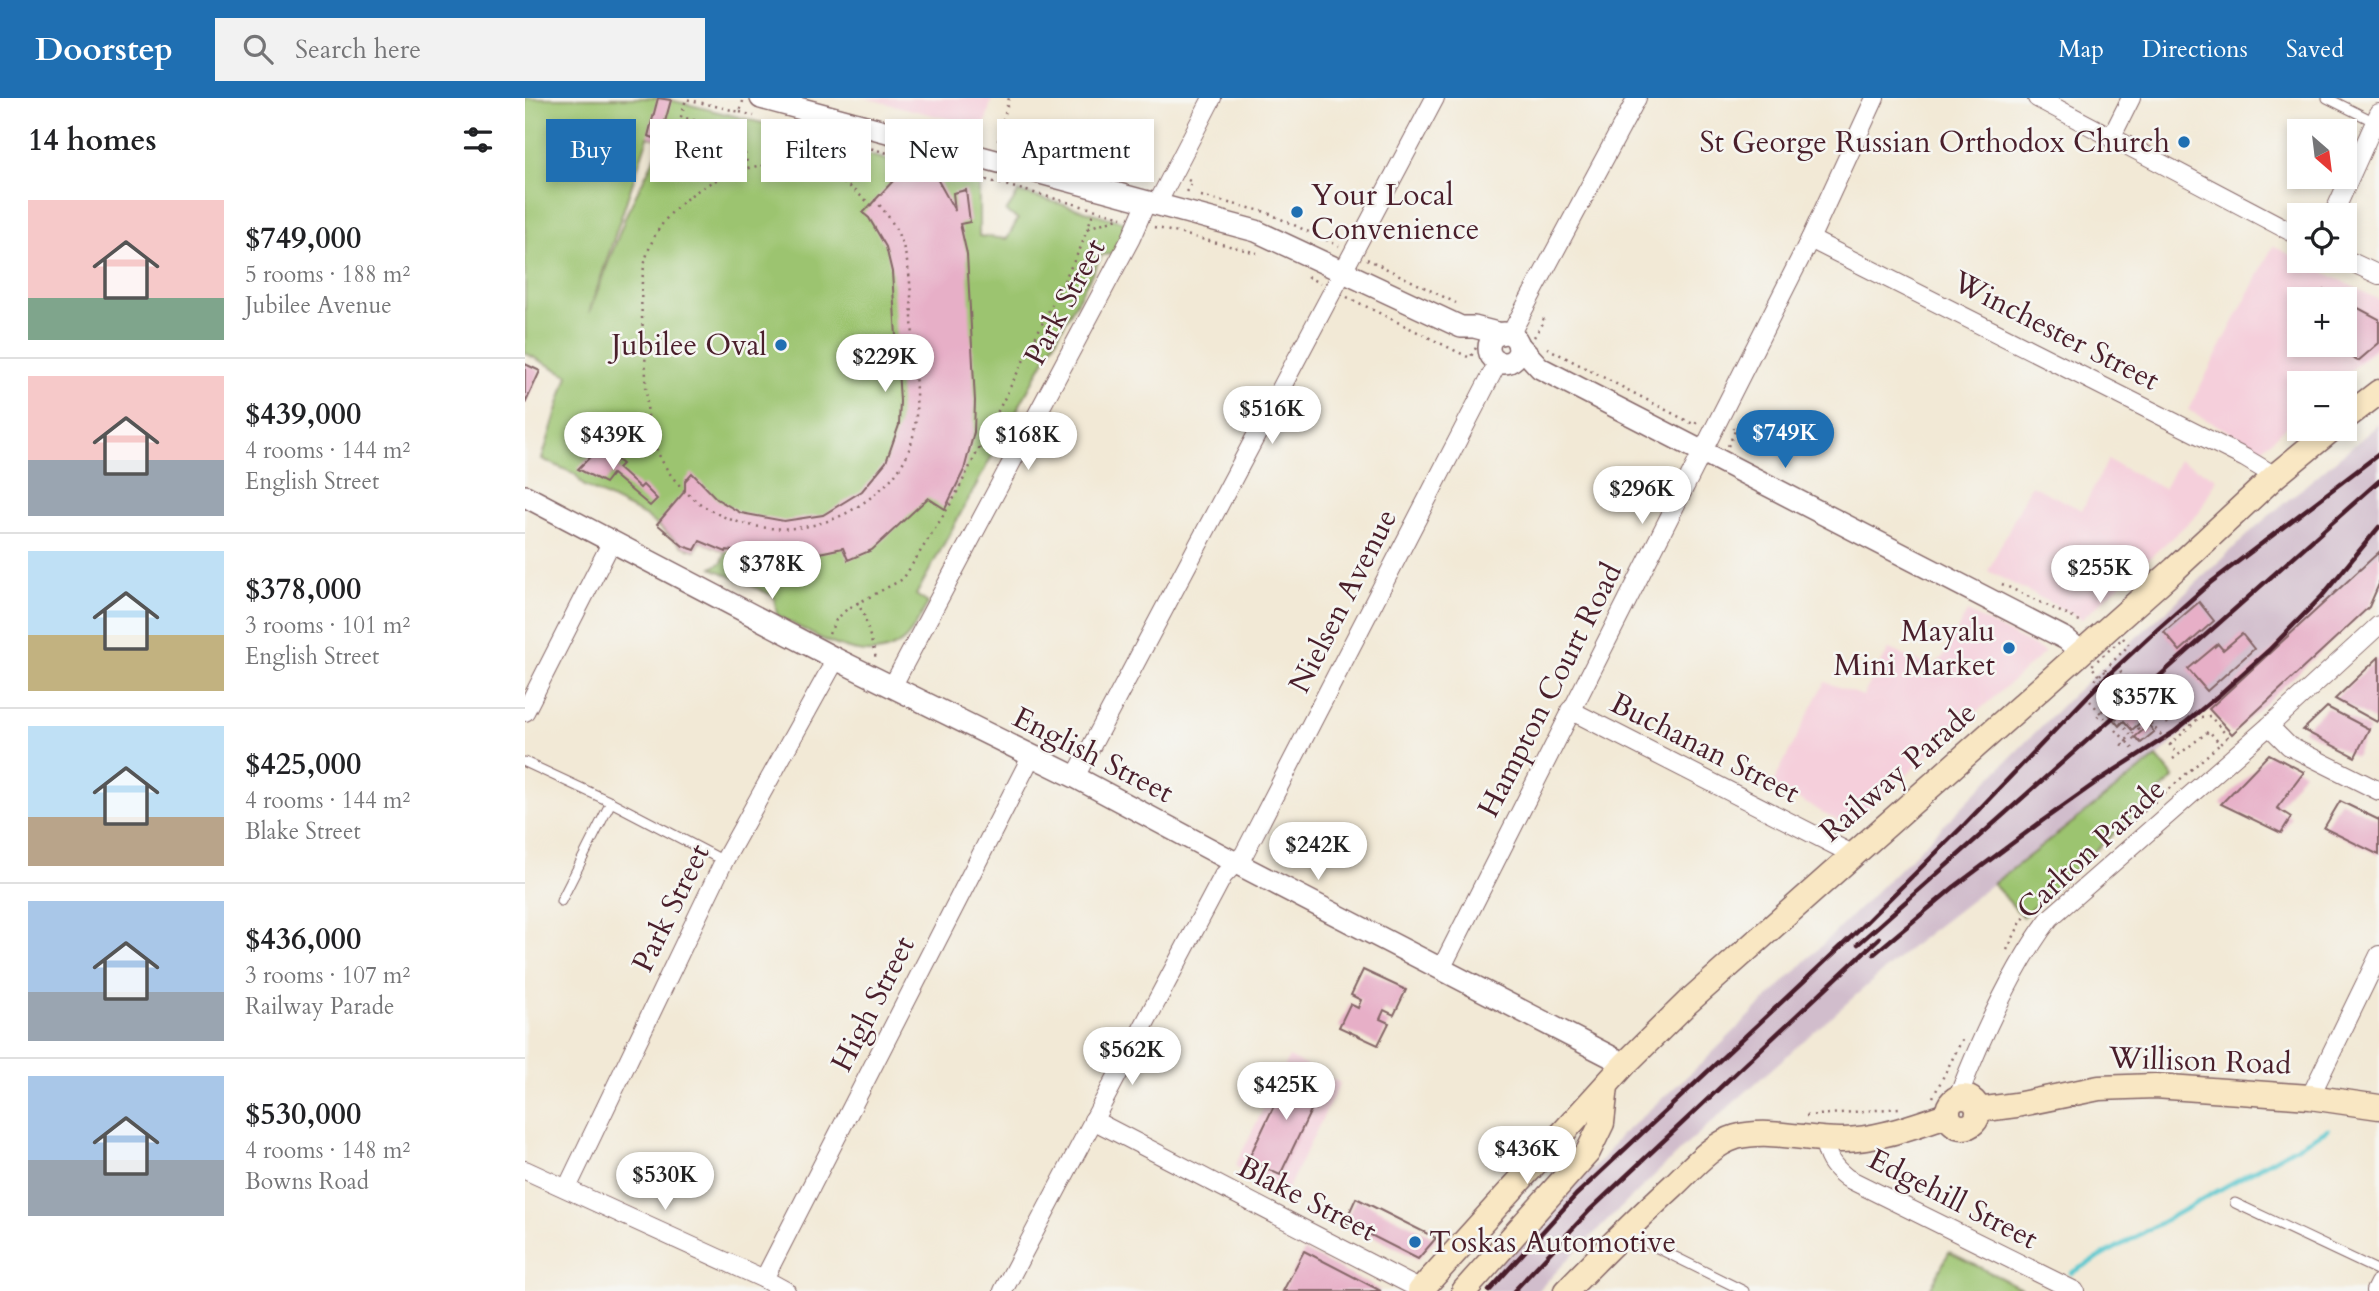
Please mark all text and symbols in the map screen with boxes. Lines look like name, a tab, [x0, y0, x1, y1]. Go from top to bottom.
search box	[215, 18, 705, 81]
text: Doorstep	[35, 27, 173, 72]
icon: search	[239, 30, 277, 68]
text: Search here	[295, 32, 421, 67]
text: Map	[2058, 33, 2104, 66]
text: Directions	[2142, 33, 2248, 66]
text: Saved	[2286, 33, 2344, 66]
chip: Buy	[546, 119, 636, 182]
chip: Rent	[650, 119, 747, 182]
chip: Filters	[761, 119, 871, 182]
chip: New	[885, 119, 983, 182]
chip: Apartment	[997, 119, 1154, 182]
north arrow	[2287, 119, 2357, 189]
map controls	[2287, 119, 2357, 441]
text: 14 homes	[28, 120, 157, 161]
icon: filters	[459, 121, 497, 159]
place label: St George Russian Orthodox Church	[1699, 122, 2171, 163]
marker: St George Russian Orthodox Church	[2176, 134, 2192, 150]
place label: Your Local Convenience	[1311, 175, 1479, 250]
button: locate	[2287, 203, 2357, 273]
marker: Your Local Convenience	[1289, 204, 1305, 220]
text: $749,000	[245, 218, 361, 259]
icon: home	[84, 228, 168, 312]
street label: Park Street	[1015, 231, 1116, 373]
text: 5 rooms · 188 m²	[245, 259, 410, 290]
street label: Winchester Street	[1945, 261, 2167, 401]
button: +	[2287, 287, 2357, 357]
text: Jubilee Avenue	[245, 290, 392, 321]
place label: Jubilee Oval	[607, 325, 767, 366]
pin: $229K	[836, 334, 934, 394]
marker: Jubilee Oval	[773, 337, 789, 353]
text: $229K	[852, 341, 918, 372]
button: −	[2287, 371, 2357, 441]
pin: $516K	[1223, 386, 1321, 446]
text: $516K	[1239, 393, 1305, 424]
text: $439,000	[245, 394, 361, 435]
icon: home	[84, 404, 168, 488]
pin: $749K	[1736, 410, 1834, 470]
pin: $439K	[564, 412, 662, 472]
pin: $168K	[979, 412, 1077, 472]
text: $749K	[1752, 417, 1818, 448]
text: $439K	[580, 419, 646, 450]
text: $168K	[995, 419, 1061, 450]
text: 4 rooms · 144 m²	[245, 435, 410, 466]
text: English Street	[245, 466, 379, 497]
pin: $296K	[1593, 466, 1691, 526]
text: $296K	[1609, 473, 1675, 504]
street label: Nielsen Avenue	[1279, 502, 1407, 700]
pin: $378K	[723, 542, 821, 601]
pin: $255K	[2051, 546, 2149, 605]
text: $378K	[739, 548, 805, 579]
text: $255K	[2067, 552, 2133, 583]
street label: Hampton Court Road	[1468, 556, 1632, 824]
text: $378,000	[245, 569, 361, 610]
icon: home	[84, 579, 168, 663]
text: 3 rooms · 101 m²	[245, 610, 410, 641]
place label: Mayalu Mini Market	[1833, 611, 1996, 686]
marker: Mayalu Mini Market	[2001, 640, 2017, 656]
text: English Street	[245, 641, 379, 672]
pin: $357K	[2096, 674, 2194, 734]
text: $357K	[2112, 681, 2178, 712]
street label: Buchanan Street	[1603, 683, 1807, 814]
street label: Railway Parade	[1811, 693, 1985, 851]
street label: English Street	[1006, 697, 1181, 813]
text: $425,000	[245, 744, 361, 785]
icon: home	[84, 754, 168, 838]
street label: Carlton Parade	[2008, 769, 2174, 929]
text: 4 rooms · 144 m²	[245, 785, 410, 816]
text: Blake Street	[245, 816, 361, 847]
pin: $242K	[1269, 822, 1367, 882]
text: $242K	[1285, 829, 1351, 860]
street label: Park Street	[622, 837, 720, 979]
text: $436,000	[245, 919, 361, 960]
icon: home	[84, 929, 168, 1013]
street label: High Street	[821, 929, 925, 1079]
text: 3 rooms · 107 m²	[245, 960, 410, 991]
text: Railway Parade	[245, 991, 394, 1022]
pin: $562K	[1083, 1028, 1181, 1087]
text: $562K	[1099, 1034, 1165, 1065]
street label: Willison Road	[2107, 1037, 2292, 1085]
pin: $425K	[1237, 1062, 1335, 1122]
text: $425K	[1253, 1069, 1319, 1100]
text: $530,000	[245, 1094, 361, 1135]
icon: home	[84, 1104, 168, 1188]
pin: $436K	[1478, 1126, 1576, 1186]
text: $436K	[1494, 1133, 1560, 1164]
text: 4 rooms · 148 m²	[245, 1135, 410, 1166]
street label: Edgehill Street	[1861, 1139, 2045, 1260]
street label: Blake Street	[1230, 1146, 1384, 1252]
pin: $530K	[616, 1152, 714, 1212]
text: $530K	[632, 1159, 698, 1190]
text: Bowns Road	[245, 1166, 369, 1197]
place label: Toskas Automotive	[1429, 1222, 1676, 1263]
marker: Toskas Automotive	[1407, 1234, 1423, 1250]

